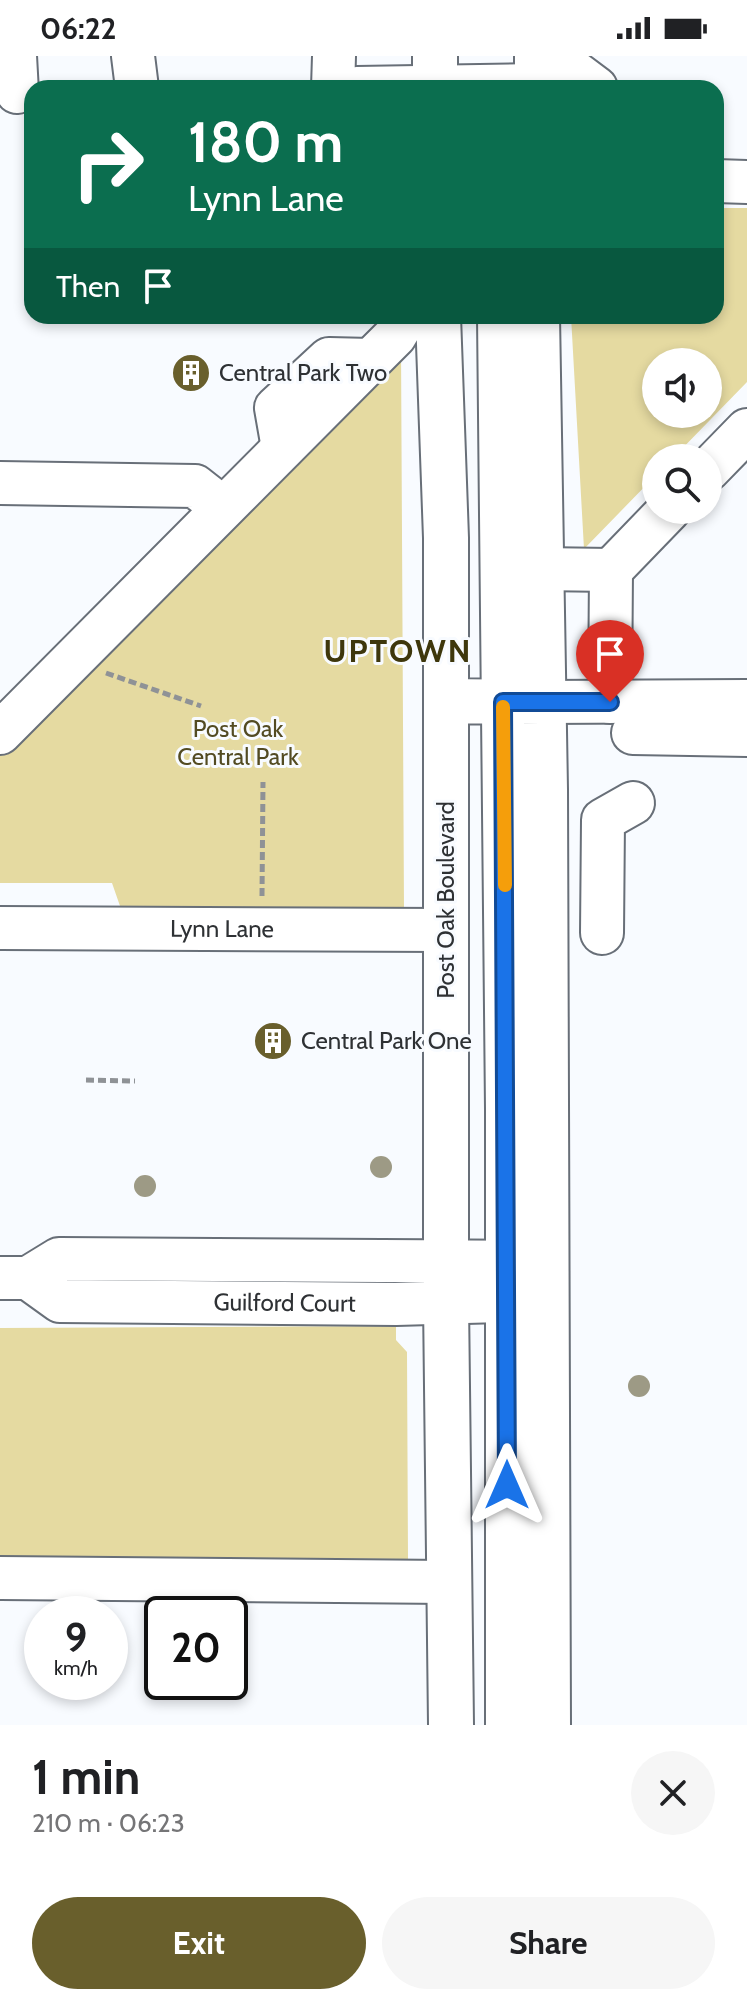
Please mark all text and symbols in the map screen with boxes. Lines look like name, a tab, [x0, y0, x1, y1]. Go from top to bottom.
text: 06:22	[40, 10, 116, 47]
text: 180 m	[188, 108, 343, 176]
icon: right	[56, 112, 160, 216]
text: Lynn Lane	[188, 176, 344, 220]
icon: arrive	[136, 264, 180, 308]
text: Then	[56, 268, 120, 305]
map controls	[642, 348, 722, 524]
button: sound	[642, 348, 722, 428]
building icon: Central Park Two	[170, 352, 212, 394]
place label: Central Park Two	[219, 358, 387, 387]
button: search	[642, 444, 722, 524]
pin	[576, 620, 644, 702]
district label: UPTOWN	[324, 631, 472, 670]
icon: arrive	[588, 632, 632, 676]
park label: Post Oak Central Park	[177, 714, 299, 771]
street label: Post Oak Boulevard	[431, 801, 460, 999]
street label: Lynn Lane	[170, 914, 274, 943]
building icon: Central Park One	[252, 1020, 294, 1062]
place label: Central Park One	[301, 1026, 472, 1055]
street label: Guilford Court	[213, 1287, 356, 1318]
position arrow	[465, 1443, 549, 1527]
speed limit sign: 20	[144, 1596, 248, 1700]
text: 9	[65, 1613, 87, 1662]
text: km/h	[54, 1656, 98, 1680]
text: 1 min	[32, 1748, 140, 1806]
button: close	[631, 1751, 715, 1835]
text: 210 m · 06:23	[32, 1807, 185, 1839]
button: Exit	[32, 1897, 366, 1989]
button: Share	[382, 1897, 715, 1989]

